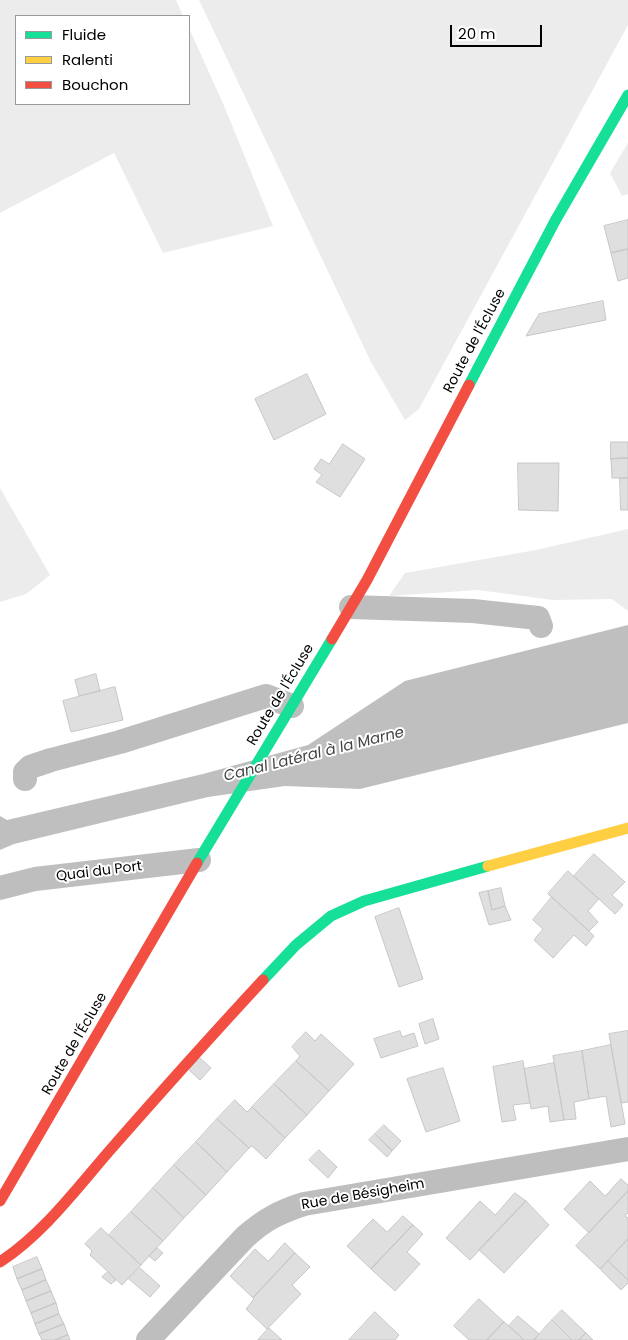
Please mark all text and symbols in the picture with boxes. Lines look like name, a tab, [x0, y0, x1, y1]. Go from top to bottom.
legend	[15, 15, 190, 105]
scale bar	[453, 15, 546, 47]
text: 20 m	[458, 23, 496, 44]
text: Fluide	[62, 24, 106, 45]
text: Ralenti	[62, 49, 113, 70]
text: Bouchon	[62, 74, 128, 95]
street label: Route de l'Écluse	[440, 286, 510, 396]
street label: Route de l'Écluse	[244, 641, 318, 749]
water label: Canal Latéral à la Marne	[222, 724, 406, 786]
street label: Quai du Port	[55, 858, 143, 886]
street label: Route de l'Écluse	[39, 990, 111, 1098]
street label: Rue de Bésigheim	[300, 1176, 426, 1214]

